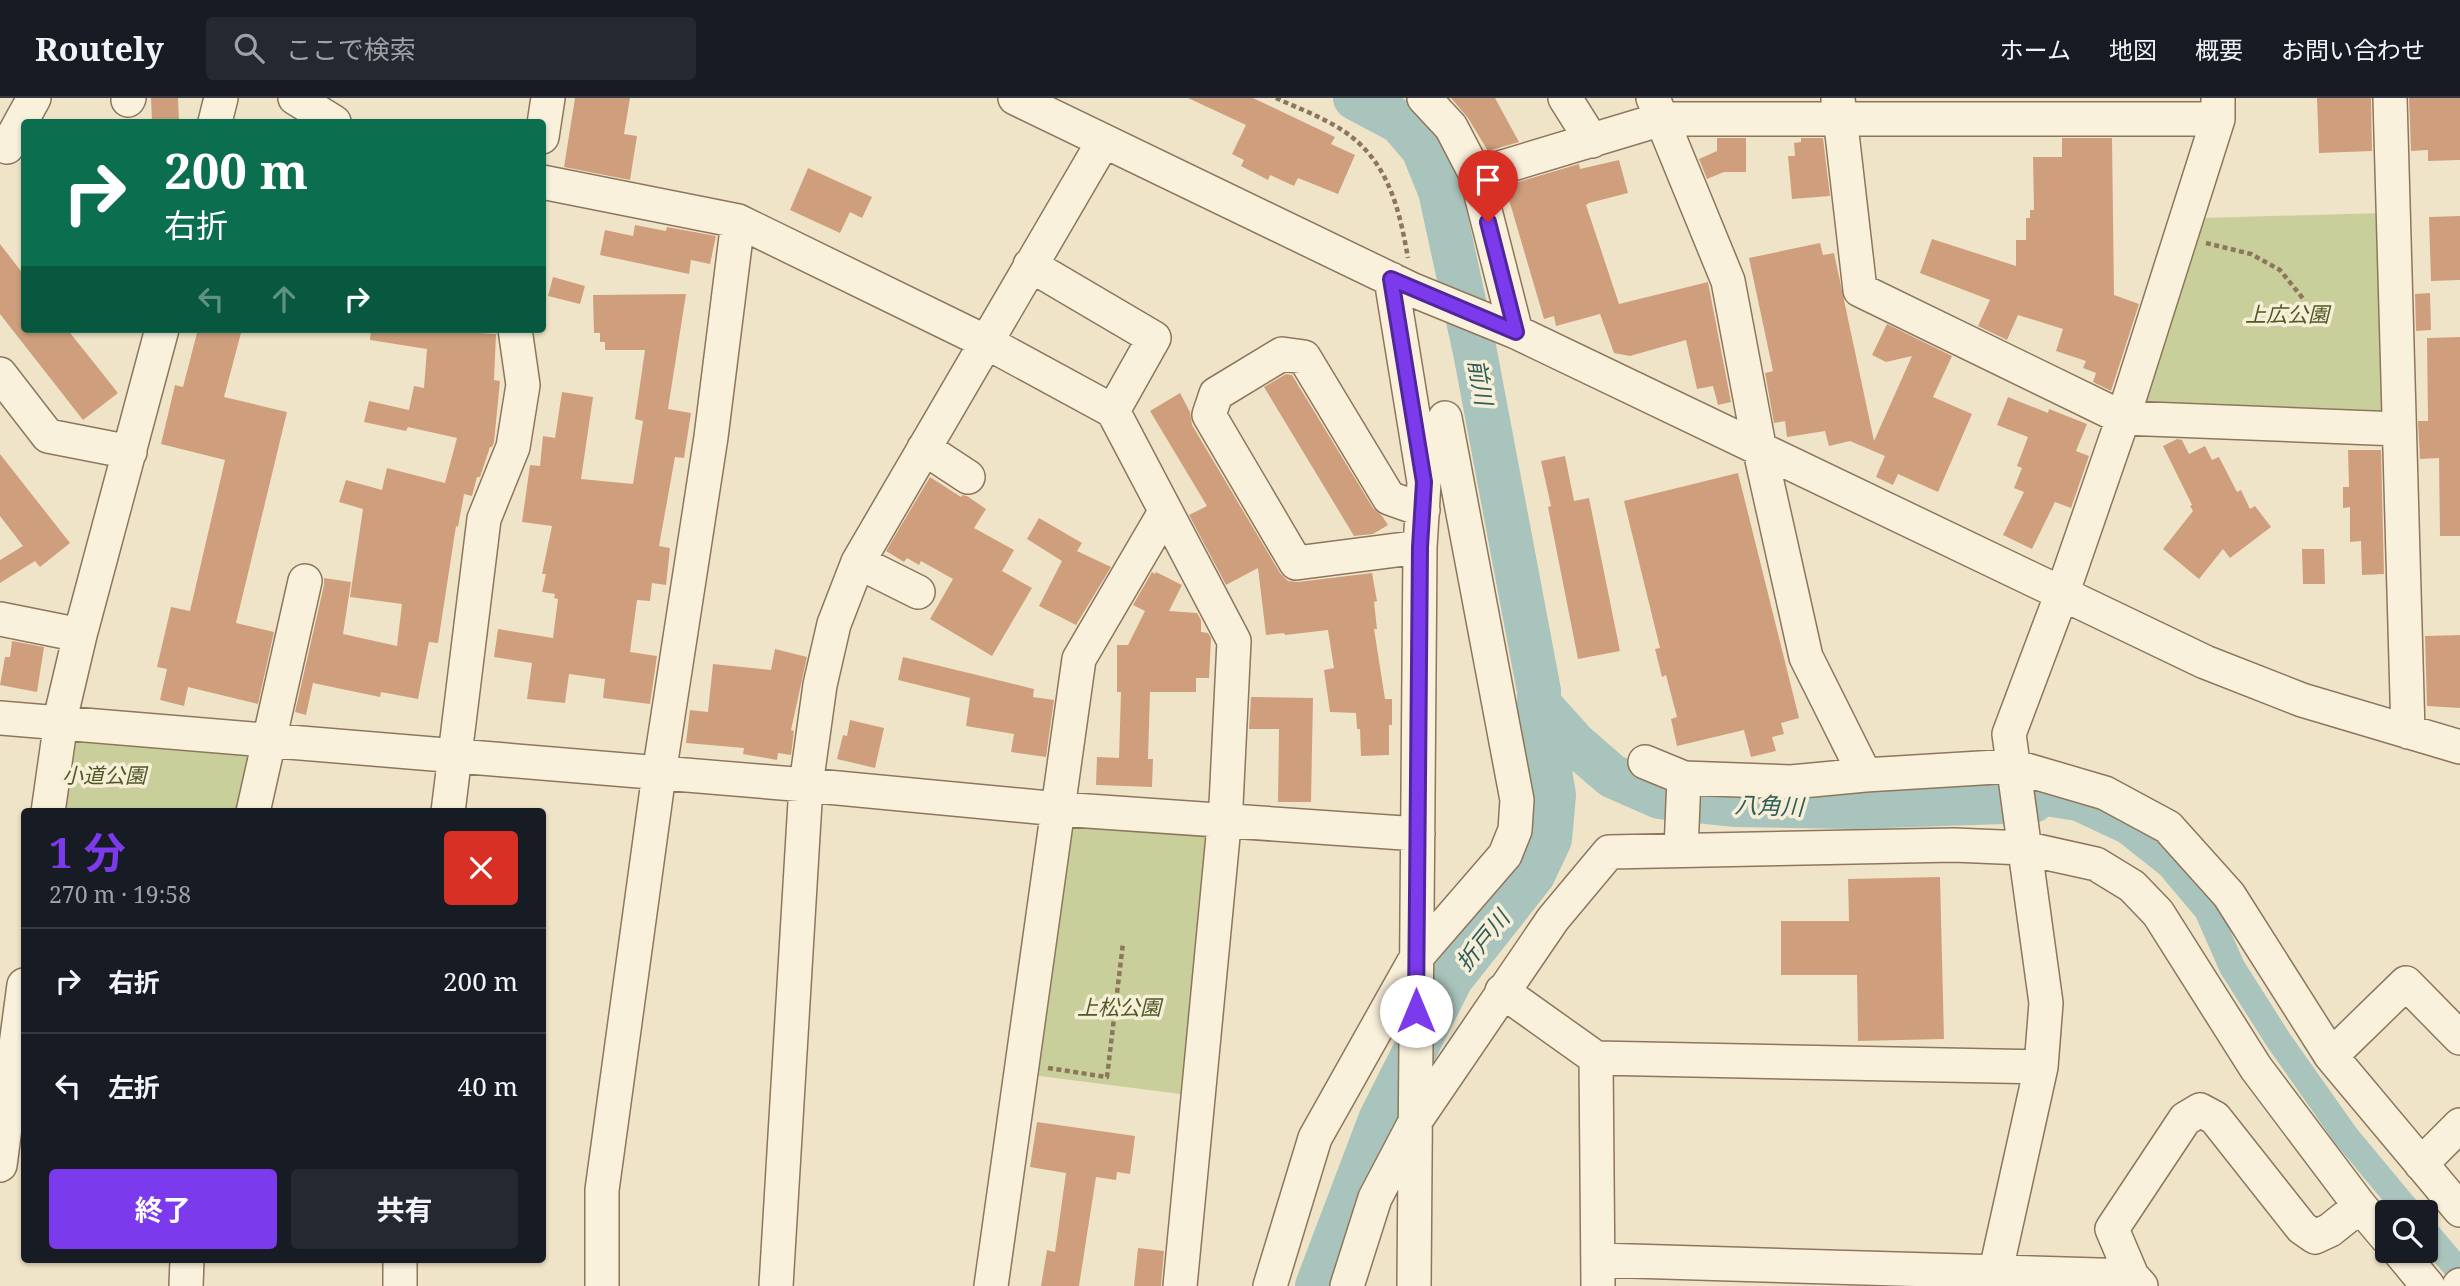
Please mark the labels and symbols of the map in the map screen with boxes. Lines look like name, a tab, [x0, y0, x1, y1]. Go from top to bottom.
pin	[1458, 150, 1518, 222]
park label: 上広公園	[2245, 300, 2332, 328]
water label: 前川	[1461, 357, 1501, 410]
park label: 小道公園	[62, 761, 149, 789]
water label: 八角川	[1734, 788, 1807, 822]
water label: 折戸川	[1448, 901, 1518, 977]
position arrow	[1379, 974, 1453, 1048]
park label: 上松公園	[1077, 993, 1164, 1021]

